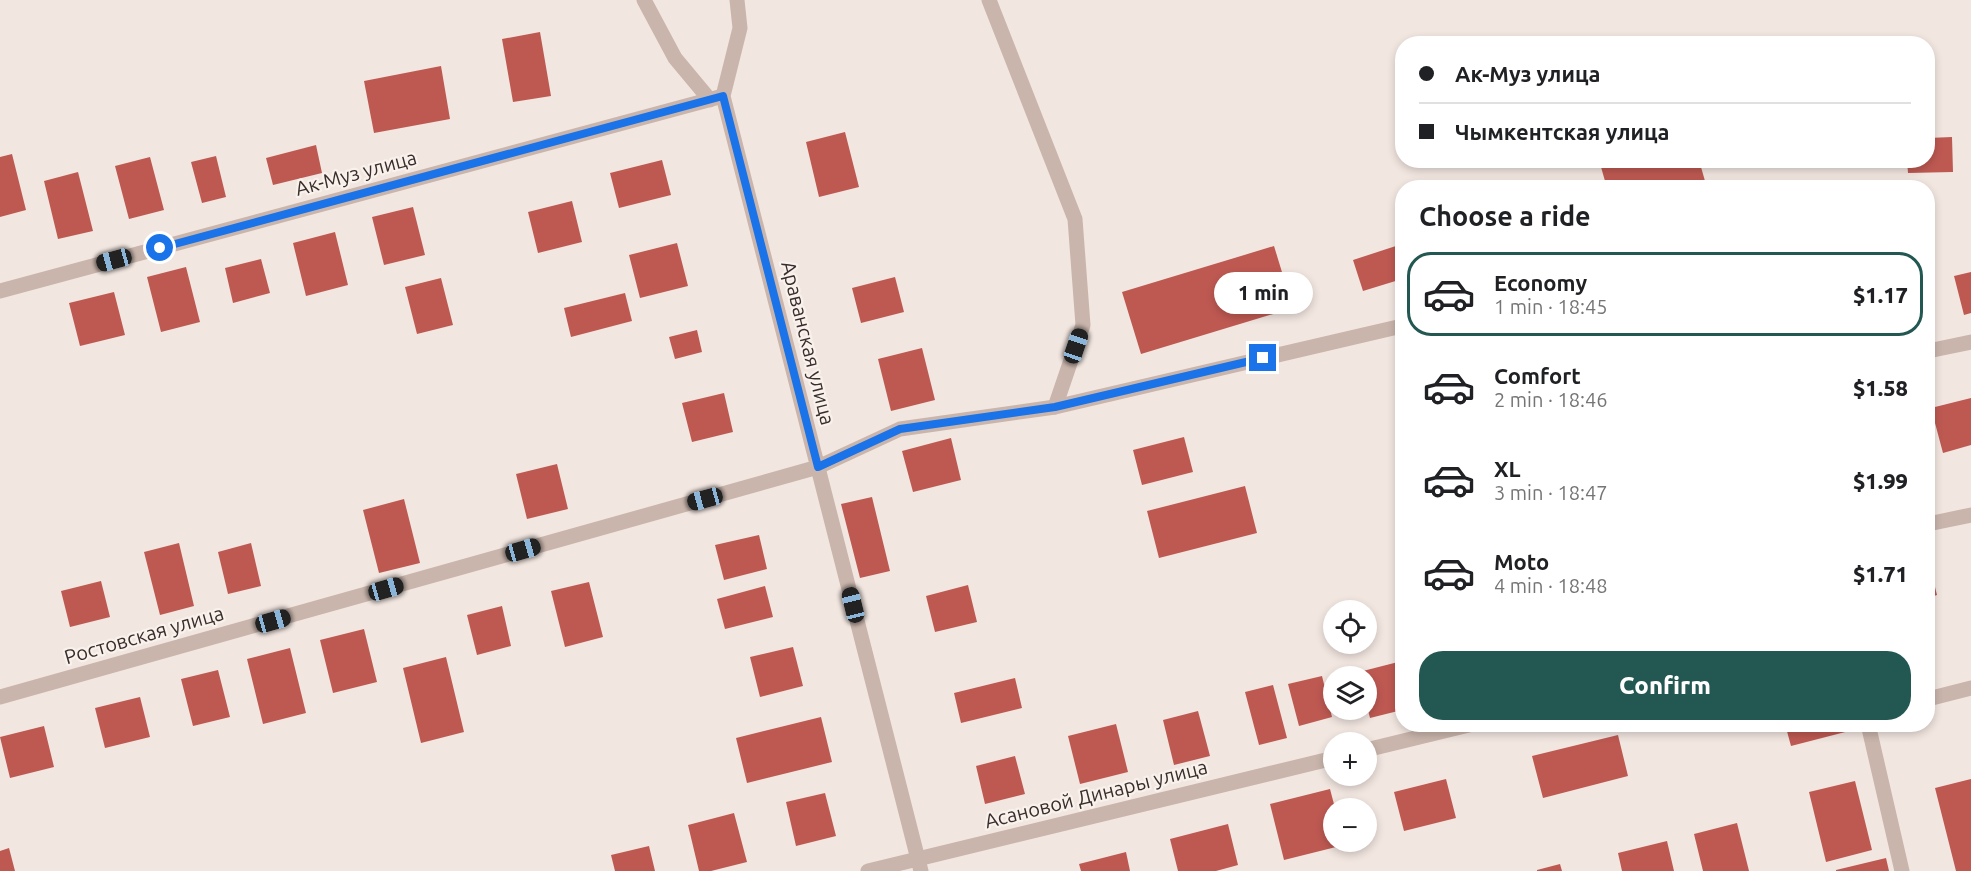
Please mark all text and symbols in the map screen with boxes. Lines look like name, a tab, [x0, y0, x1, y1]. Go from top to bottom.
text: Ак-Муз улица	[1455, 61, 1600, 86]
text: Чымкентская улица	[1455, 119, 1670, 144]
street label: Ак-Муз улица	[293, 145, 419, 200]
text: Choose a ride	[1419, 201, 1591, 231]
route start	[146, 234, 173, 261]
car	[94, 247, 134, 273]
street label: Араванская улица	[777, 259, 840, 427]
icon: car	[1422, 267, 1476, 321]
text: Economy	[1494, 270, 1587, 295]
callout: 1 min	[1214, 271, 1312, 313]
text: 1 min	[1238, 281, 1289, 304]
text: $1.17	[1853, 282, 1908, 307]
text: 1 min · 18:45	[1494, 295, 1608, 318]
car	[1062, 326, 1090, 366]
route end	[1249, 344, 1276, 371]
icon: car	[1422, 360, 1476, 414]
text: Comfort	[1494, 363, 1581, 388]
text: $1.58	[1853, 375, 1908, 400]
text: 2 min · 18:46	[1494, 388, 1608, 411]
icon: car	[1422, 453, 1476, 507]
text: XL	[1494, 456, 1521, 481]
text: $1.99	[1853, 468, 1908, 493]
text: 3 min · 18:47	[1494, 481, 1608, 504]
car	[685, 486, 725, 512]
car	[503, 536, 543, 564]
icon: car	[1422, 546, 1476, 600]
text: Moto	[1494, 549, 1549, 574]
text: $1.71	[1853, 561, 1908, 586]
text: 4 min · 18:48	[1494, 574, 1608, 597]
car	[366, 575, 406, 603]
car	[840, 585, 866, 625]
map controls	[1323, 600, 1377, 852]
button: locate	[1323, 600, 1377, 654]
street label: Ростовская улица	[62, 601, 226, 668]
car	[253, 607, 293, 635]
button: Confirm	[1419, 651, 1911, 720]
button: layers	[1323, 666, 1377, 720]
button: +	[1323, 732, 1377, 786]
street label: Асановой Динары улица	[982, 755, 1210, 832]
button: −	[1323, 798, 1377, 852]

